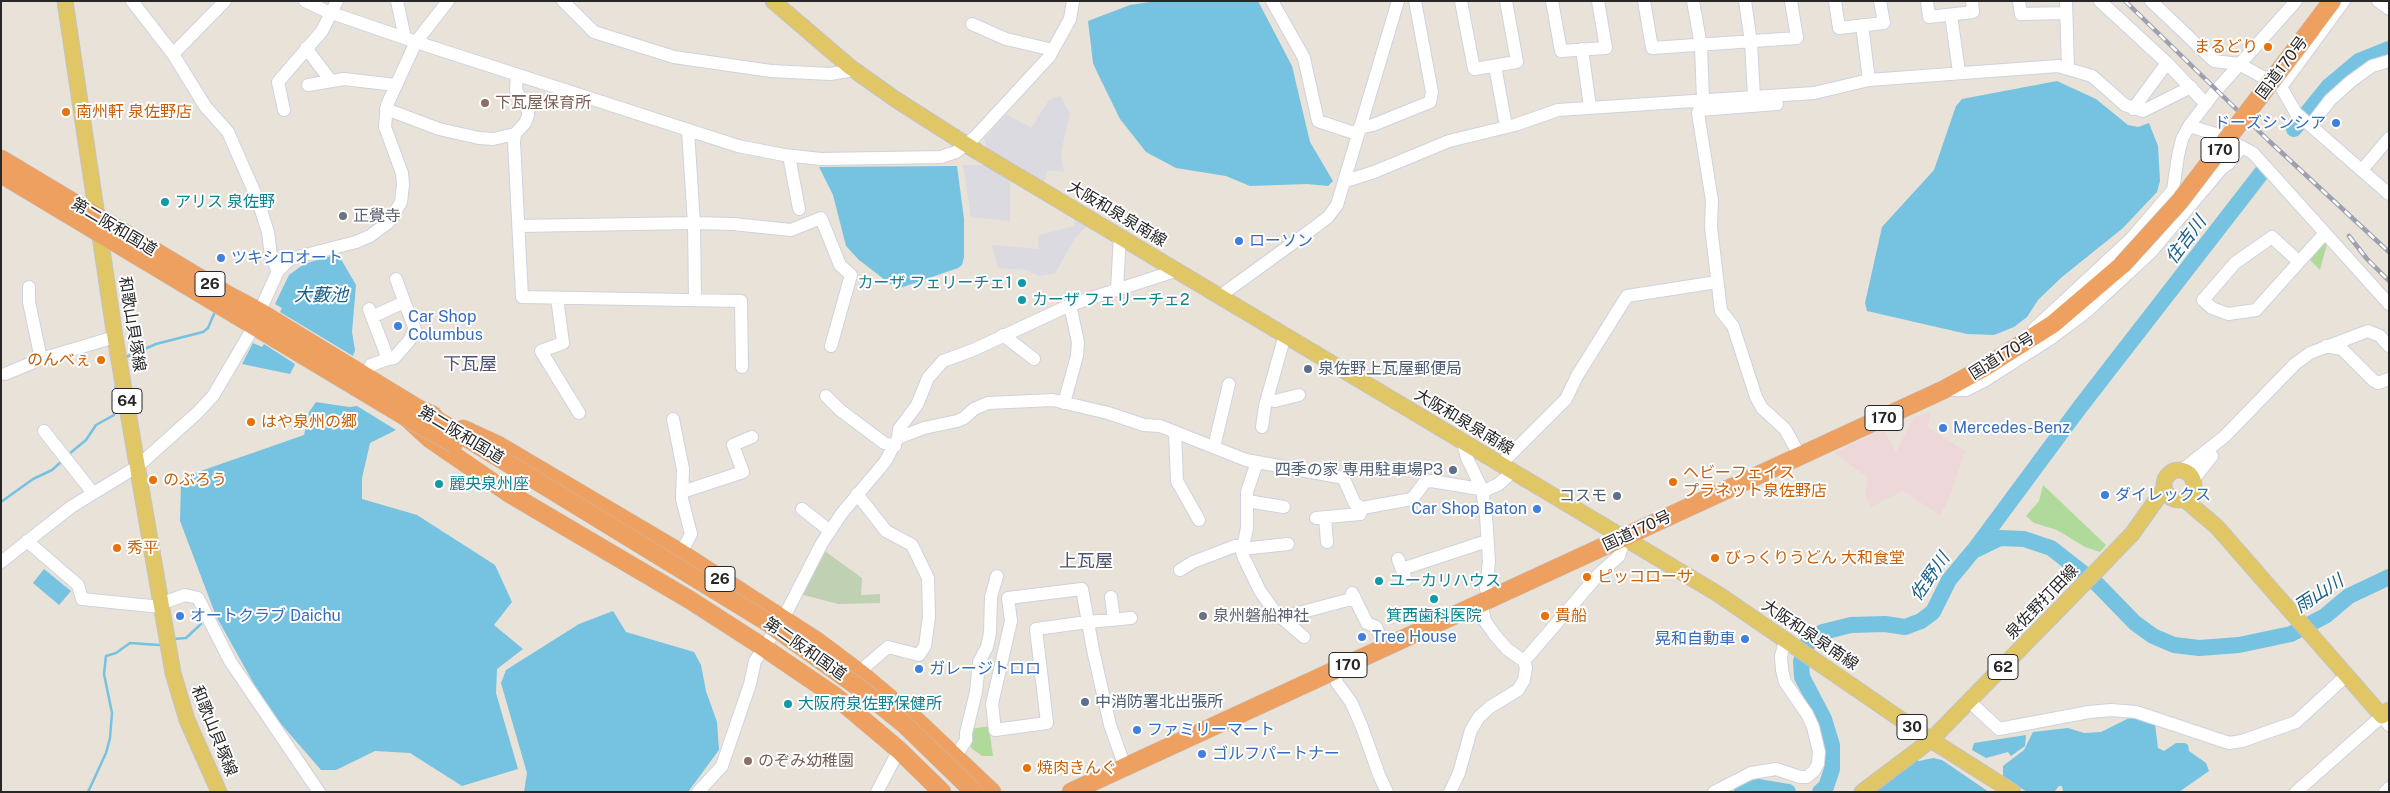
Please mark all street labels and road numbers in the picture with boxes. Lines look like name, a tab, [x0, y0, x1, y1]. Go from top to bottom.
street label: 国道170号	[2252, 33, 2312, 103]
road number: 170	[2201, 138, 2239, 162]
street label: 大阪和泉泉南線	[1064, 177, 1170, 251]
street label: 第二阪和国道	[68, 194, 160, 260]
road number: 26	[195, 272, 225, 296]
street label: 和歌山貝塚線	[115, 275, 149, 373]
street label: 国道170号	[1966, 328, 2038, 384]
street label: 大阪和泉泉南線	[1411, 385, 1517, 459]
road number: 64	[112, 388, 142, 414]
street label: 第二阪和国道	[415, 402, 507, 468]
road number: 170	[1865, 406, 1903, 430]
street label: 国道170号	[1600, 507, 1674, 555]
street label: 泉佐野打田線	[2002, 561, 2082, 643]
road number: 26	[705, 566, 735, 592]
street label: 大阪和泉泉南線	[1758, 596, 1862, 674]
street label: 第二阪和国道	[760, 614, 850, 684]
road number: 170	[1329, 652, 1367, 678]
road number: 62	[1988, 654, 2018, 680]
street label: 和歌山貝塚線	[187, 683, 241, 779]
road number: 30	[1897, 714, 1927, 740]

